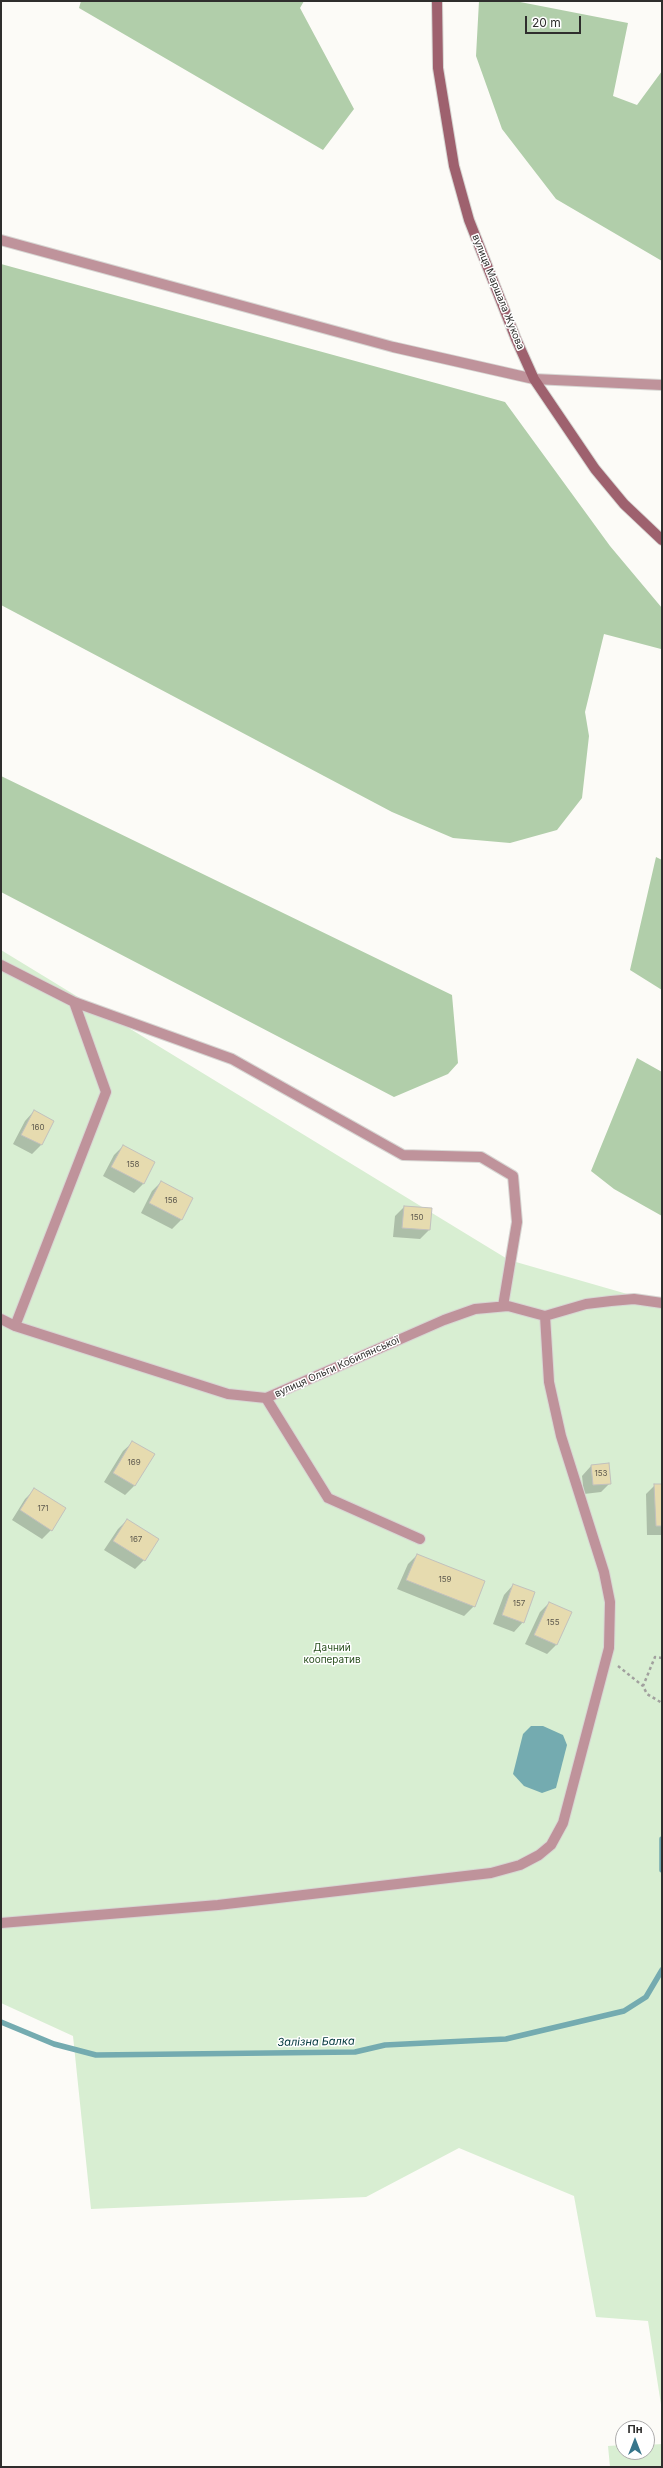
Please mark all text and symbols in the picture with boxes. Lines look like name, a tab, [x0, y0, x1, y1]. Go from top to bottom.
scale bar	[527, 8, 583, 34]
text: 20 m	[532, 15, 561, 30]
street label: вулиця Маршала Жукова	[469, 233, 527, 351]
house number: 160	[31, 1123, 45, 1133]
house number: 158	[126, 1160, 140, 1170]
house number: 156	[164, 1196, 178, 1206]
house number: 150	[410, 1213, 424, 1223]
street label: вулиця Ольги Кобилянської	[273, 1334, 401, 1400]
house number: 169	[127, 1458, 141, 1468]
house number: 153	[594, 1469, 608, 1479]
house number: 171	[37, 1504, 49, 1514]
house number: 167	[130, 1535, 142, 1545]
house number: 159	[438, 1575, 452, 1585]
house number: 157	[513, 1599, 525, 1609]
house number: 155	[547, 1618, 559, 1628]
park label: Дачний кооператив	[303, 1642, 361, 1666]
water label: Залізна Балка	[277, 2035, 355, 2049]
north arrow	[615, 2420, 655, 2460]
text: Пн	[627, 2422, 643, 2436]

